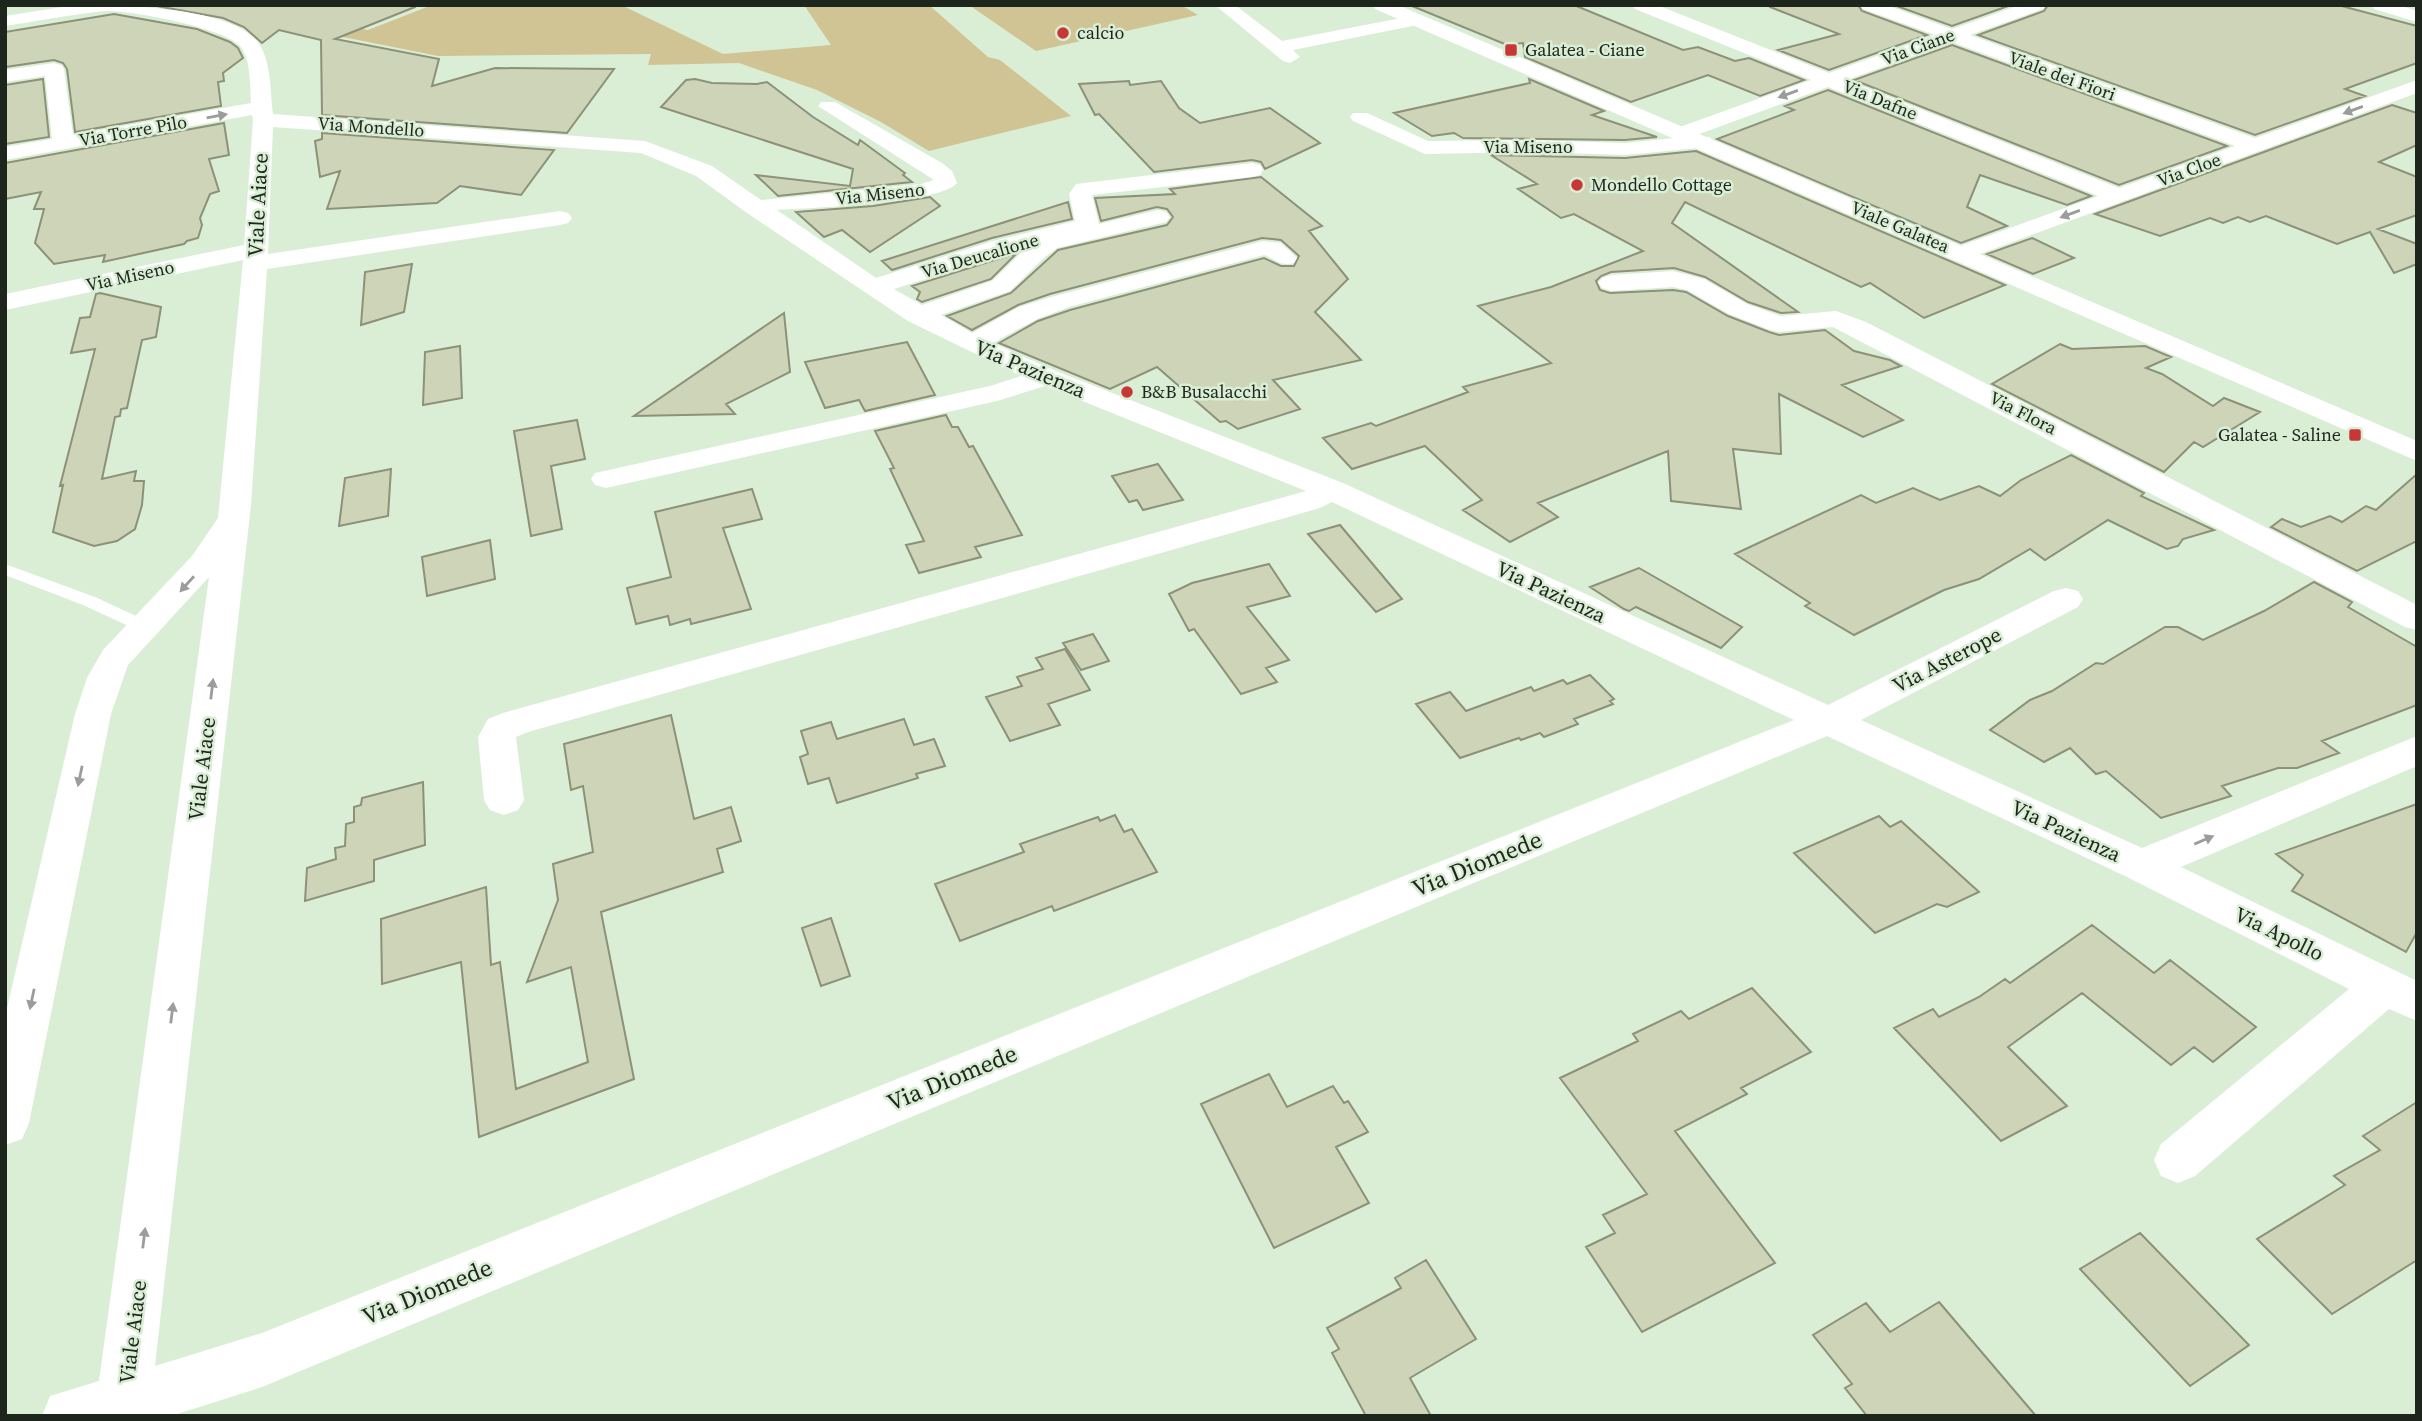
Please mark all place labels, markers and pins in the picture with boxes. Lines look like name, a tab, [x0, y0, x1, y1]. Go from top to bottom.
place label: calcio	[1077, 20, 1124, 45]
marker: calcio	[1055, 25, 1071, 41]
place label: Galatea - Ciane	[1525, 37, 1645, 62]
marker: Galatea - Ciane	[1503, 42, 1519, 58]
place label: Mondello Cottage	[1591, 172, 1732, 197]
marker: Mondello Cottage	[1569, 177, 1585, 193]
place label: B&B Busalacchi	[1141, 379, 1267, 404]
marker: B&B Busalacchi	[1119, 384, 1135, 400]
place label: Galatea - Saline	[2218, 422, 2341, 447]
marker: Galatea - Saline	[2347, 427, 2363, 443]

